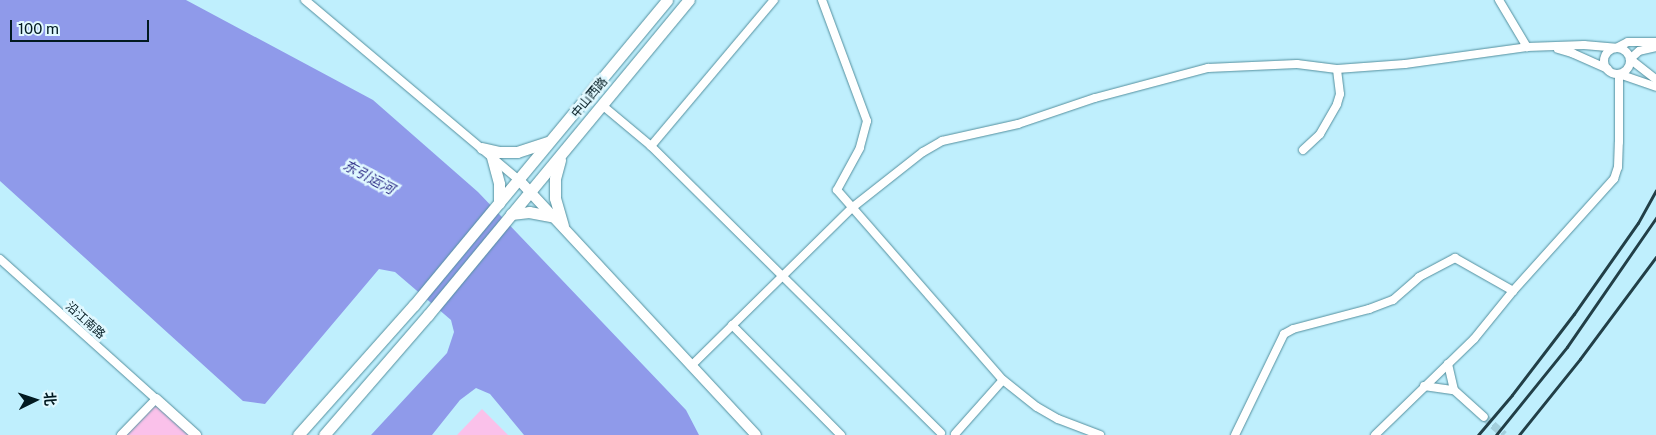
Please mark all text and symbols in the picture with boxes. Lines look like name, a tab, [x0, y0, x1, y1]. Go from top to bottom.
scale bar	[12, 10, 151, 42]
text: 100 m	[18, 20, 59, 37]
street label: 中山西路	[569, 75, 611, 121]
water label: 东引运河	[340, 156, 398, 198]
street label: 沿江南路	[62, 300, 108, 342]
north arrow	[10, 375, 60, 425]
text: 北	[41, 391, 58, 406]

